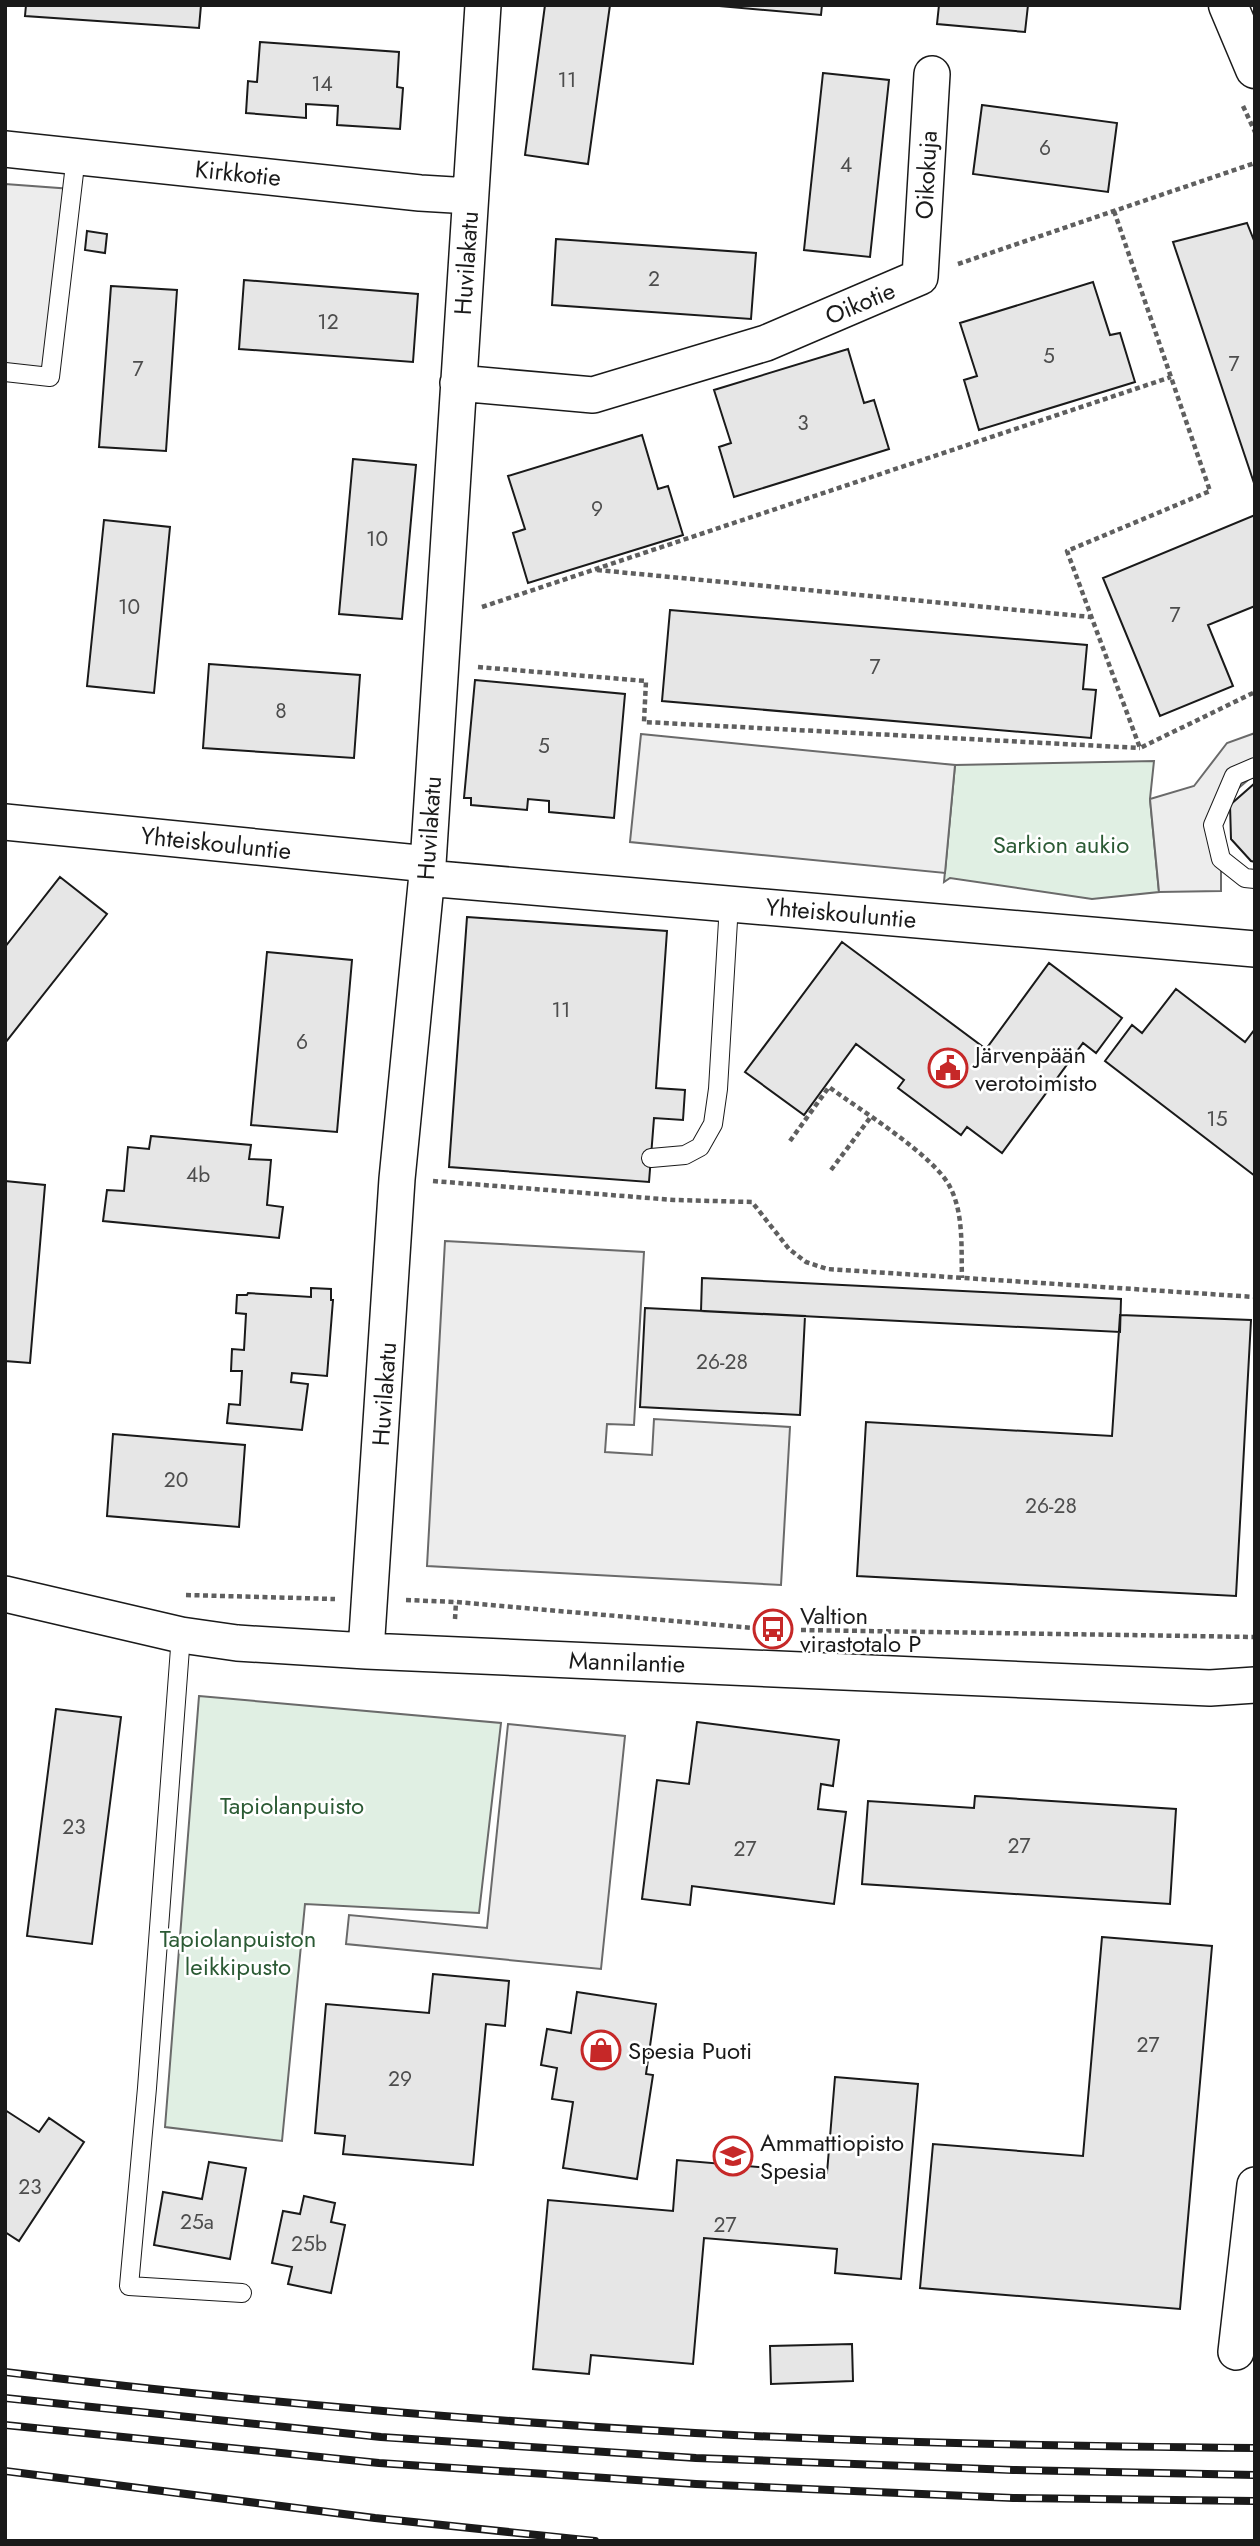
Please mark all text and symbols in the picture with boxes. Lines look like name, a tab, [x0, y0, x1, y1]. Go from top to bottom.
house number: 11	[558, 65, 576, 95]
house number: 14	[311, 69, 333, 99]
street label: Oikokuja	[906, 130, 946, 220]
house number: 6	[1039, 133, 1051, 163]
house number: 4	[840, 150, 852, 180]
street label: Kirkkotie	[193, 151, 283, 195]
street label: Huvilakatu	[445, 210, 487, 316]
house number: 2	[648, 264, 660, 294]
street label: Oikotie	[820, 273, 900, 333]
house number: 12	[317, 307, 339, 337]
house number: 5	[1043, 341, 1055, 371]
house number: 7	[1228, 349, 1240, 379]
house number: 7	[132, 354, 144, 384]
house number: 3	[797, 408, 809, 438]
house number: 9	[591, 494, 603, 524]
house number: 10	[366, 524, 388, 554]
house number: 10	[118, 592, 140, 622]
house number: 7	[1169, 600, 1181, 630]
house number: 7	[869, 652, 881, 682]
house number: 8	[275, 696, 287, 726]
house number: 5	[538, 731, 550, 761]
street label: Huvilakatu	[408, 775, 450, 881]
street label: Yhteiskouluntie	[139, 818, 293, 868]
park label: Sarkion aukio	[993, 827, 1129, 862]
street label: Yhteiskouluntie	[764, 889, 918, 937]
house number: 11	[552, 995, 570, 1025]
house number: 6	[296, 1027, 308, 1057]
place label: Järvenpään verotoimisto	[972, 1037, 1097, 1100]
public building icon: Järvenpään verotoimisto	[927, 1047, 969, 1089]
house number: 15	[1206, 1104, 1228, 1134]
house number: 4b	[186, 1160, 210, 1190]
street label: Huvilakatu	[363, 1341, 405, 1447]
house number: 26-28	[696, 1347, 748, 1377]
house number: 20	[164, 1465, 188, 1495]
house number: 26-28	[1025, 1491, 1077, 1521]
place label: Valtion virastotalo P	[800, 1598, 921, 1661]
bus stop icon: Valtion virastotalo P	[752, 1608, 794, 1650]
street label: Mannilantie	[568, 1642, 686, 1682]
park label: Tapiolanpuisto	[220, 1788, 364, 1823]
house number: 23	[62, 1812, 86, 1842]
house number: 27	[1008, 1831, 1030, 1861]
house number: 27	[734, 1834, 756, 1864]
park label: Tapiolanpuiston leikkipusto	[160, 1921, 316, 1984]
shop icon: Spesia Puoti	[580, 2029, 622, 2071]
house number: 27	[1137, 2030, 1159, 2060]
place label: Spesia Puoti	[628, 2033, 752, 2068]
house number: 29	[388, 2064, 412, 2094]
place label: Ammattiopisto Spesia	[760, 2125, 904, 2188]
school or university icon: Ammattiopisto Spesia	[712, 2135, 754, 2177]
house number: 23	[18, 2172, 42, 2202]
house number: 25a	[180, 2207, 214, 2237]
house number: 27	[714, 2210, 736, 2240]
house number: 25b	[291, 2229, 327, 2259]

